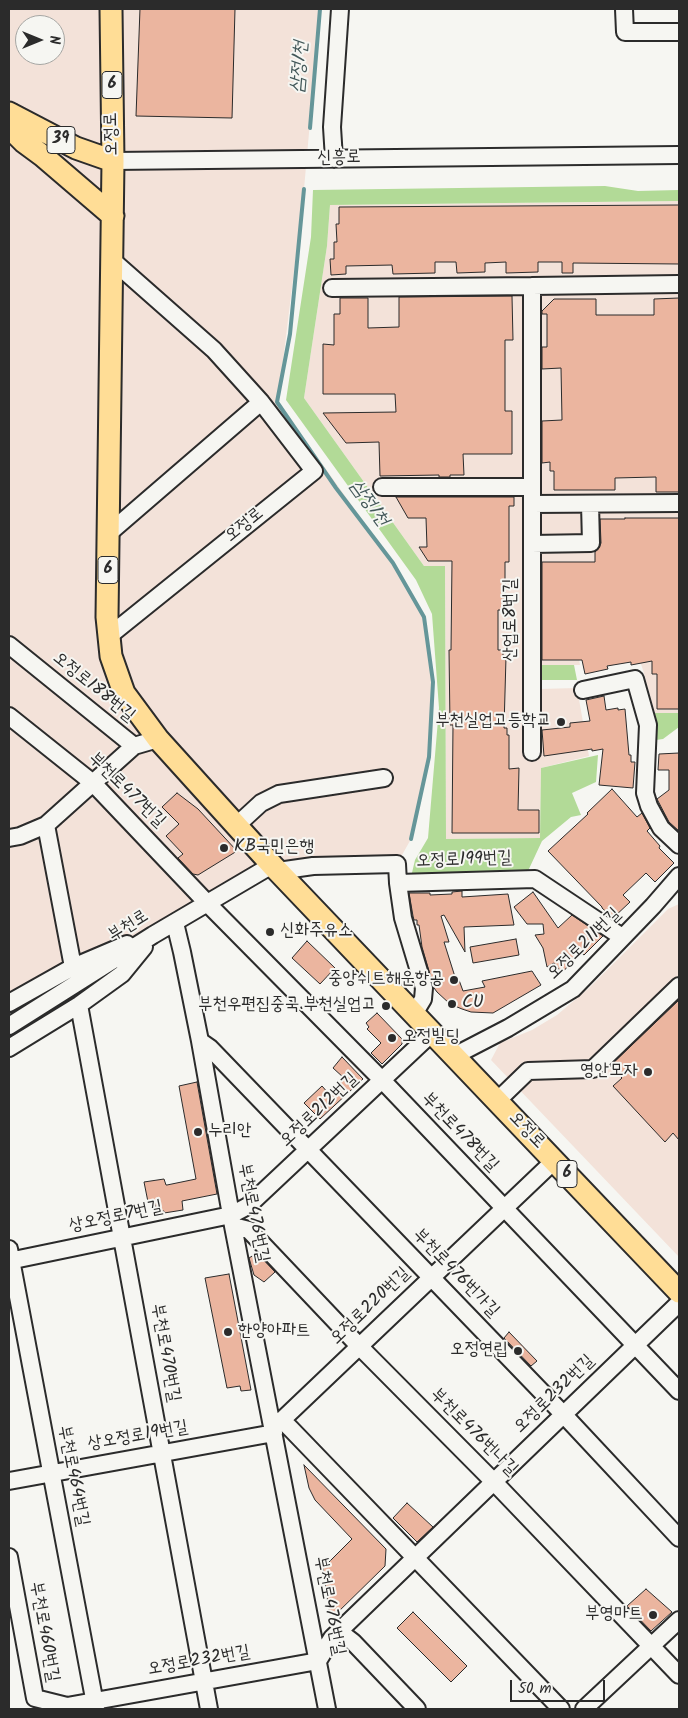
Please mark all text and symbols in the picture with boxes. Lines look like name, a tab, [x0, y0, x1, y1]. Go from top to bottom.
north arrow	[15, 15, 65, 65]
text: N	[43, 36, 65, 44]
water label: 삼정1천	[287, 40, 315, 94]
road number: 6	[102, 72, 122, 98]
street label: 오정로	[102, 112, 124, 156]
road number: 39	[47, 126, 75, 154]
street label: 신흥로	[317, 148, 361, 170]
water label: 삼정1천	[344, 476, 392, 532]
street label: 오정로	[221, 504, 269, 548]
road number: 6	[98, 556, 118, 584]
street label: 산업로8번길	[501, 578, 523, 662]
street label: 오정로188번길	[47, 648, 139, 728]
place label: 부천실업고등학교	[435, 711, 551, 733]
marker: 부천실업고등학교	[555, 716, 567, 728]
street label: 부천로477번길	[83, 749, 169, 833]
place label: KB국민은행	[234, 837, 314, 859]
marker: KB국민은행	[218, 842, 230, 854]
street label: 오정로199번길	[416, 849, 512, 873]
street label: 오정로211번길	[544, 905, 626, 985]
street label: 부천로	[105, 906, 153, 948]
place label: 신화주유소	[280, 921, 352, 943]
marker: 신화주유소	[264, 926, 276, 938]
place label: 중앙쉬트해운항공	[328, 969, 444, 991]
marker: 중앙쉬트해운항공	[448, 974, 460, 986]
place label: CU	[462, 993, 484, 1015]
place label: 부천우편집중국.부천실업고	[198, 995, 376, 1017]
marker: CU	[446, 998, 458, 1010]
marker: 부천우편집중국.부천실업고	[380, 1000, 392, 1012]
place label: 오정빌딩	[402, 1027, 460, 1049]
marker: 오정빌딩	[386, 1032, 398, 1044]
place label: 영안모자	[580, 1061, 638, 1083]
marker: 영안모자	[642, 1066, 654, 1078]
street label: 오정로212번길	[276, 1069, 364, 1153]
street label: 부천로478번길	[416, 1089, 502, 1177]
street label: 오정로	[503, 1108, 549, 1154]
place label: 누리안	[208, 1121, 251, 1143]
marker: 누리안	[192, 1126, 204, 1138]
road number: 6	[557, 1160, 577, 1188]
street label: 부천로476번길	[232, 1162, 272, 1264]
street label: 상오정로7번길	[67, 1198, 165, 1238]
street label: 부천로476번가길	[407, 1225, 503, 1323]
street label: 오정로220번길	[327, 1264, 415, 1350]
street label: 부천로470번길	[145, 1302, 183, 1404]
place label: 한양아파트	[238, 1321, 310, 1343]
marker: 한양아파트	[222, 1326, 234, 1338]
place label: 오정연립	[450, 1340, 508, 1362]
marker: 오정연립	[512, 1345, 524, 1357]
street label: 오정로232번길	[510, 1351, 600, 1439]
street label: 부천로476번나길	[425, 1385, 521, 1481]
street label: 상오정로19번길	[86, 1418, 190, 1456]
street label: 부천로464번길	[52, 1424, 92, 1528]
street label: 부천로476번길	[308, 1555, 348, 1657]
street label: 부천로460번길	[24, 1580, 62, 1684]
place label: 부영마트	[585, 1604, 643, 1626]
marker: 부영마트	[647, 1609, 659, 1621]
street label: 오정로232번길	[146, 1642, 252, 1682]
scale bar	[513, 1670, 608, 1702]
text: 50 m	[518, 1677, 552, 1701]

